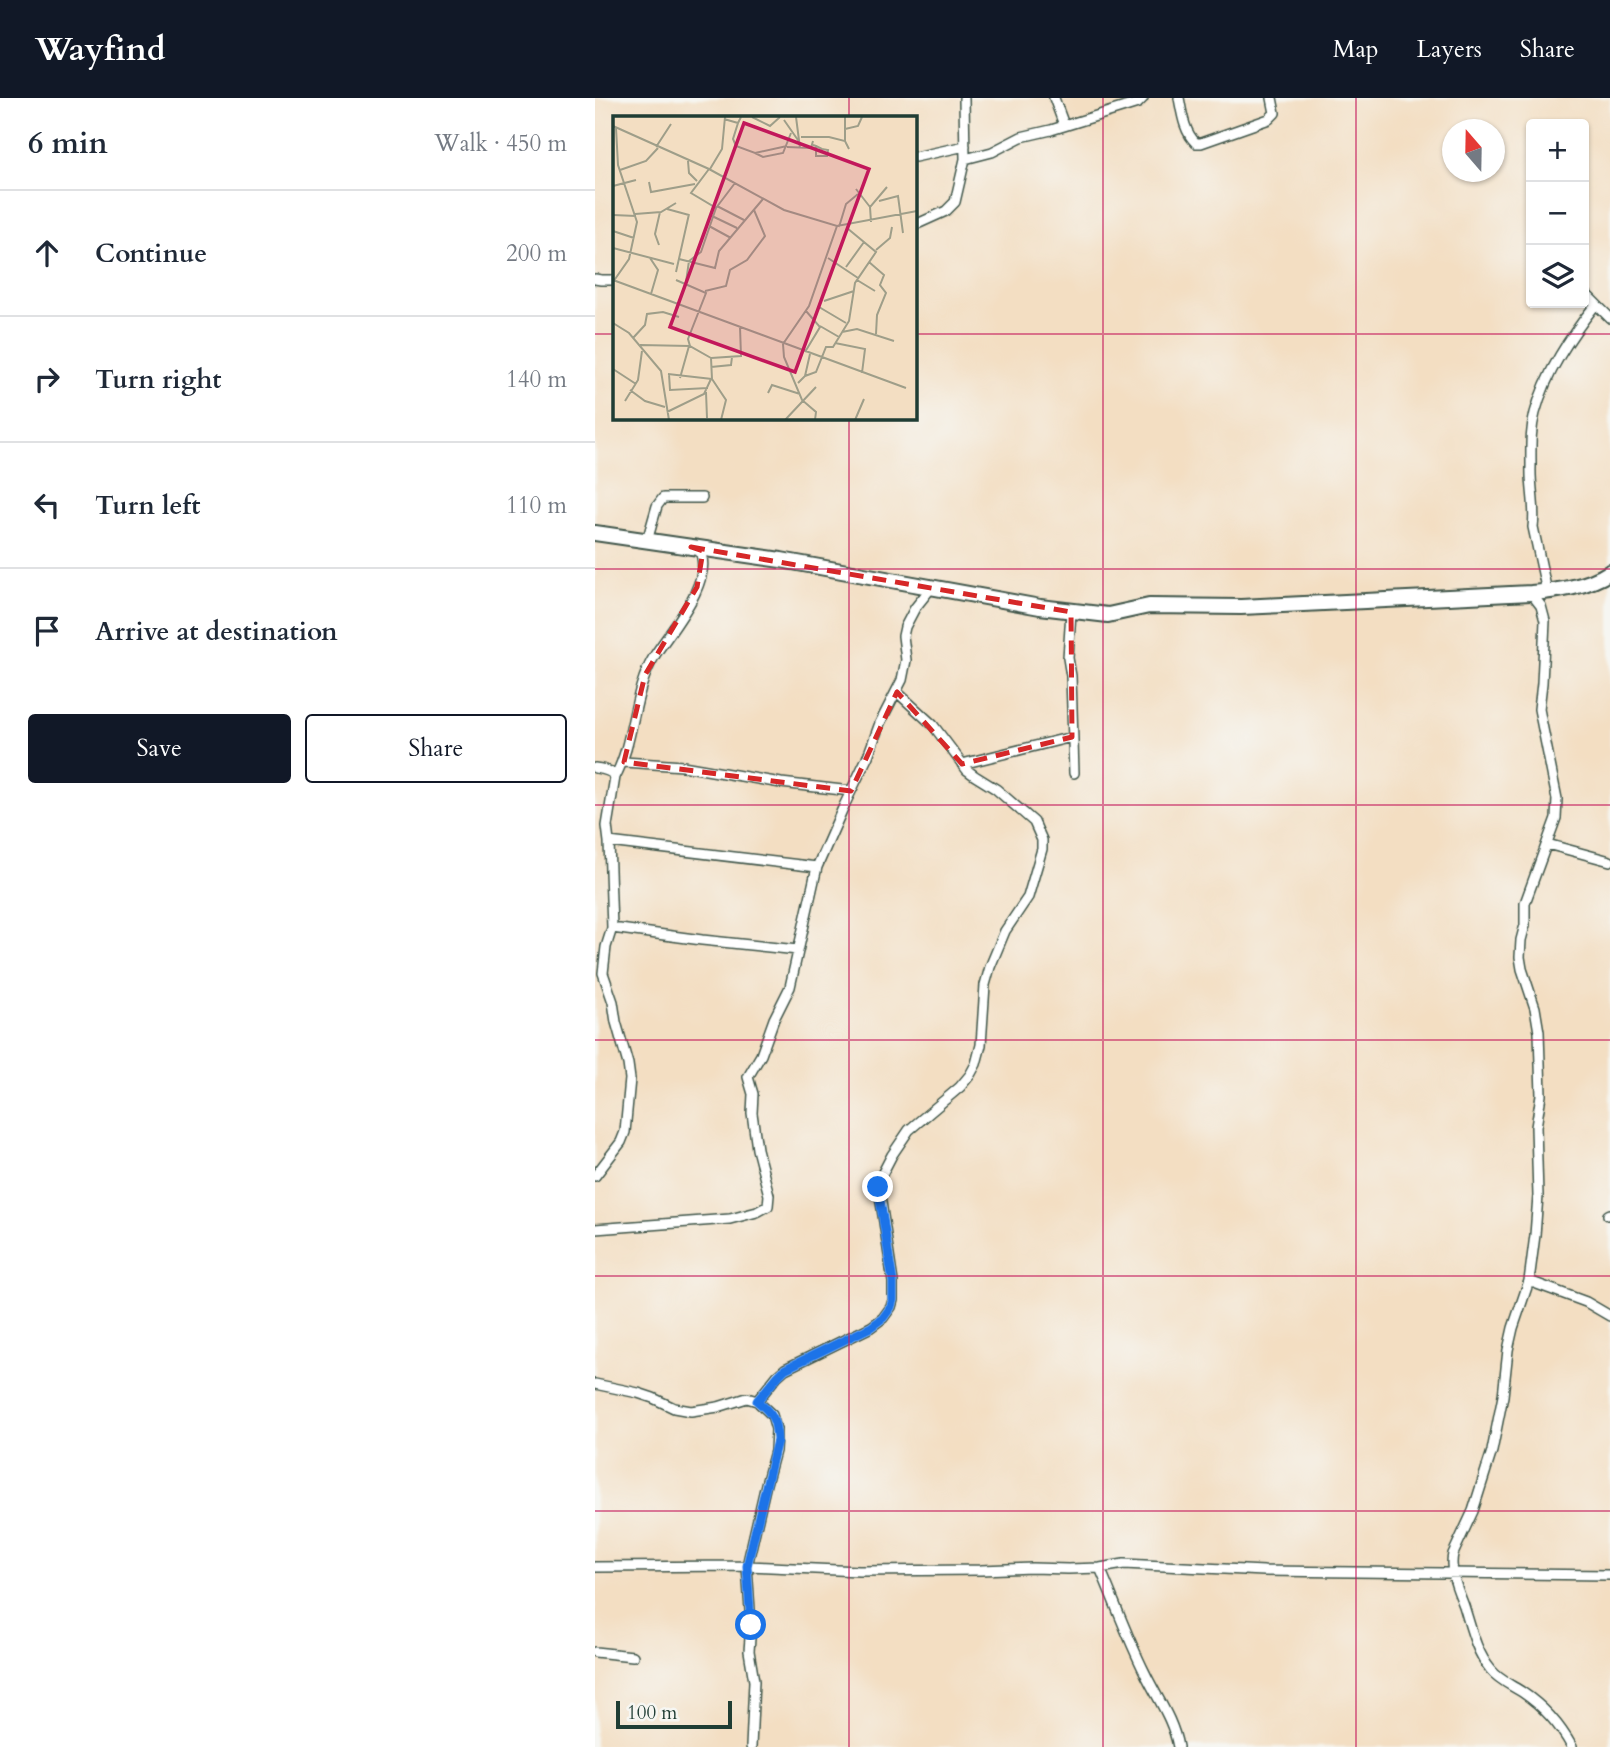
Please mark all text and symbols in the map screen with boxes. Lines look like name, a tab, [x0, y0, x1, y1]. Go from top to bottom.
text: Wayfind	[35, 27, 166, 72]
text: Map	[1333, 33, 1379, 66]
text: Layers	[1417, 33, 1482, 66]
text: Share	[1520, 33, 1575, 66]
inset map	[613, 116, 917, 420]
north arrow	[1442, 119, 1505, 182]
map controls	[1526, 119, 1589, 308]
button: +	[1526, 119, 1589, 182]
text: 6 min	[28, 123, 108, 164]
text: Walk · 450 m	[434, 128, 567, 159]
button: −	[1526, 182, 1589, 245]
icon: ahead	[28, 234, 66, 272]
text: Continue	[95, 236, 207, 271]
text: 200 m	[506, 238, 567, 269]
button: layers	[1526, 245, 1589, 308]
icon: right	[28, 360, 66, 398]
text: Turn right	[95, 362, 222, 397]
text: 140 m	[506, 364, 567, 395]
icon: left	[28, 486, 66, 524]
text: Turn left	[95, 488, 200, 523]
text: 110 m	[506, 490, 567, 521]
icon: arrive	[28, 612, 66, 650]
text: Arrive at destination	[95, 614, 338, 649]
button: Save	[28, 714, 291, 783]
button: Share	[305, 714, 567, 783]
route end	[862, 1171, 893, 1202]
route start	[735, 1609, 766, 1640]
scale bar	[616, 1698, 731, 1730]
text: 100 m	[627, 1700, 677, 1726]

